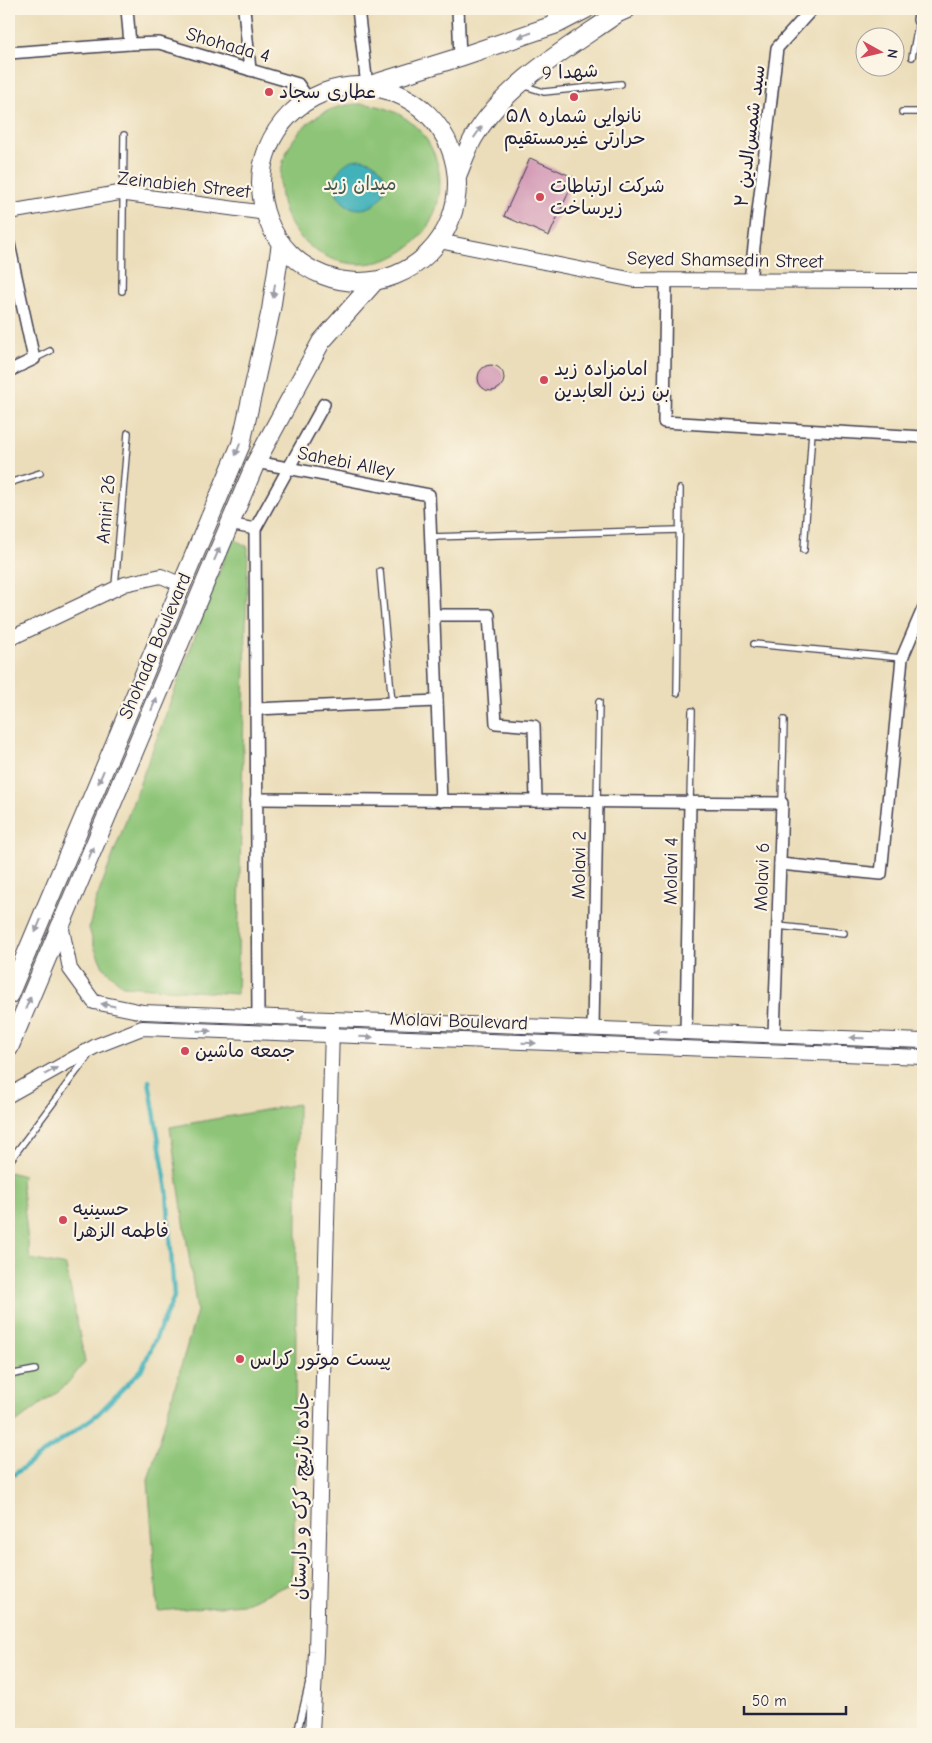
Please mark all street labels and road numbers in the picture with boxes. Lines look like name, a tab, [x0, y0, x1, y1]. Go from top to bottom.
street label: Shohada 4	[184, 23, 272, 67]
street label: شهدا 9	[541, 60, 599, 84]
street label: سید شمس‌الدین ۲	[730, 64, 770, 208]
street label: Zeinabieh Street	[117, 167, 252, 203]
street label: Seyed Shamsedin Street	[627, 247, 824, 273]
street label: Sahebi Alley	[296, 442, 397, 482]
street label: Amiri 26	[92, 473, 120, 545]
street label: Shohada Boulevard	[114, 570, 196, 722]
street label: Molavi 2	[567, 831, 591, 899]
street label: Molavi 4	[659, 837, 683, 905]
street label: Molavi 6	[750, 842, 774, 912]
street label: Molavi Boulevard	[390, 1008, 528, 1034]
street label: جاده نارتیچ، کرک و دارستان	[288, 1392, 315, 1600]

